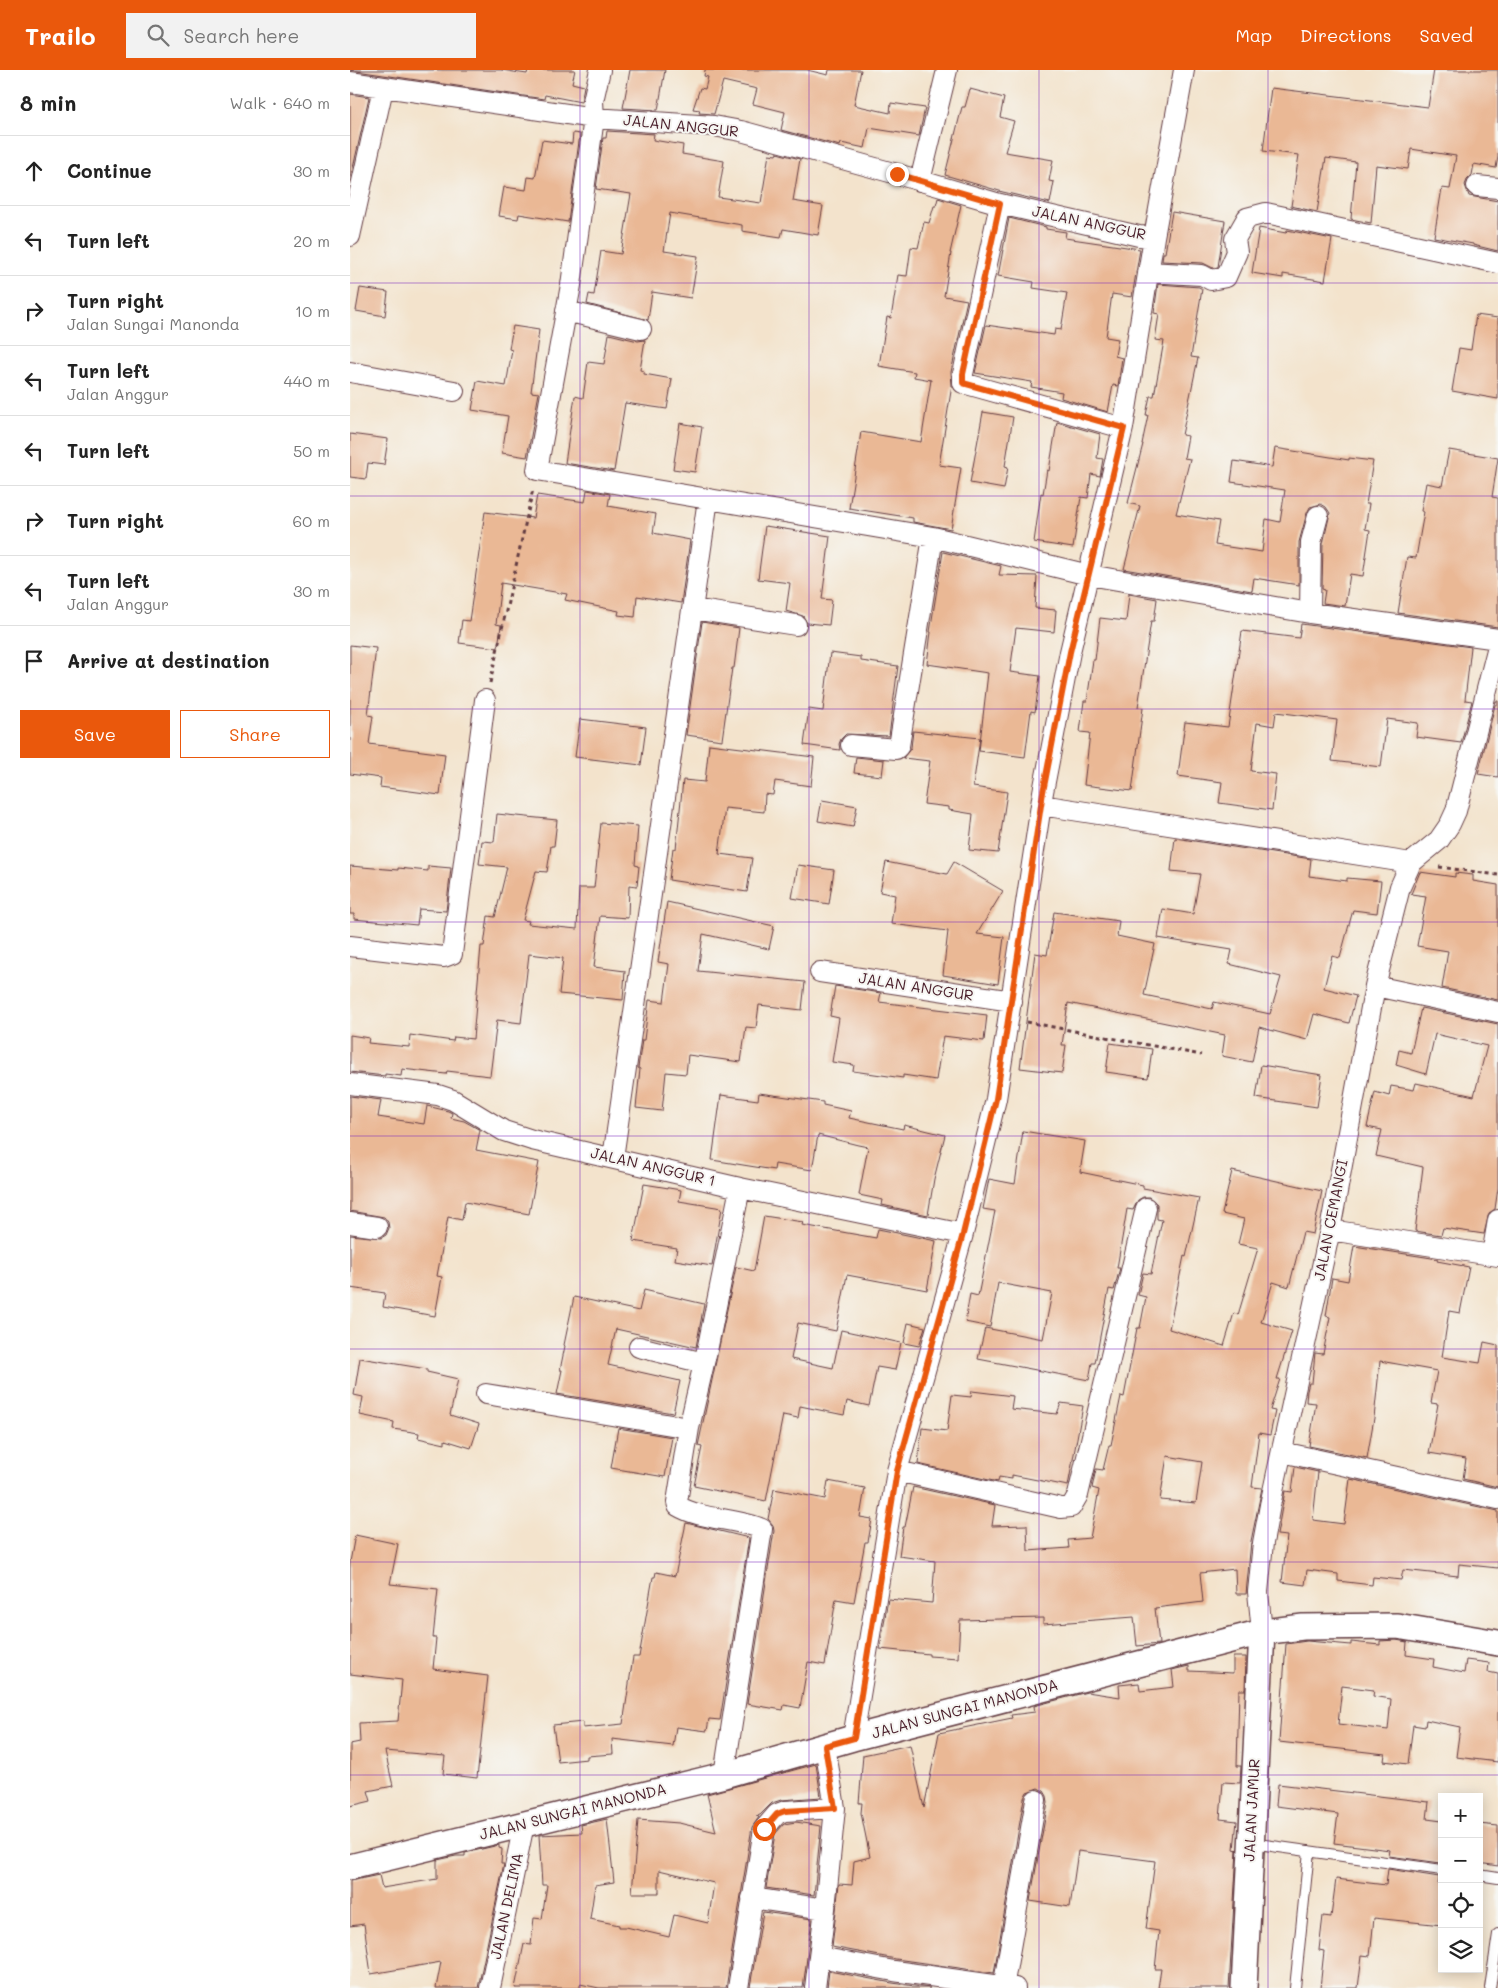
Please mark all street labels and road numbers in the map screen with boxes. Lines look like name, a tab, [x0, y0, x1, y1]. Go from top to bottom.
street label: JALAN ANGGUR	[622, 109, 740, 141]
street label: JALAN ANGGUR	[1030, 200, 1148, 244]
street label: JALAN ANGGUR	[857, 967, 975, 1005]
street label: JALAN ANGGUR 1	[589, 1142, 718, 1190]
street label: JALAN CEMANGI	[1308, 1157, 1352, 1282]
street label: JALAN SUNGAI MANONDA	[869, 1674, 1060, 1743]
street label: JALAN JAMUR	[1238, 1758, 1264, 1862]
street label: JALAN SUNGAI MANONDA	[477, 1778, 668, 1844]
street label: JALAN DELIMA	[485, 1851, 527, 1961]

